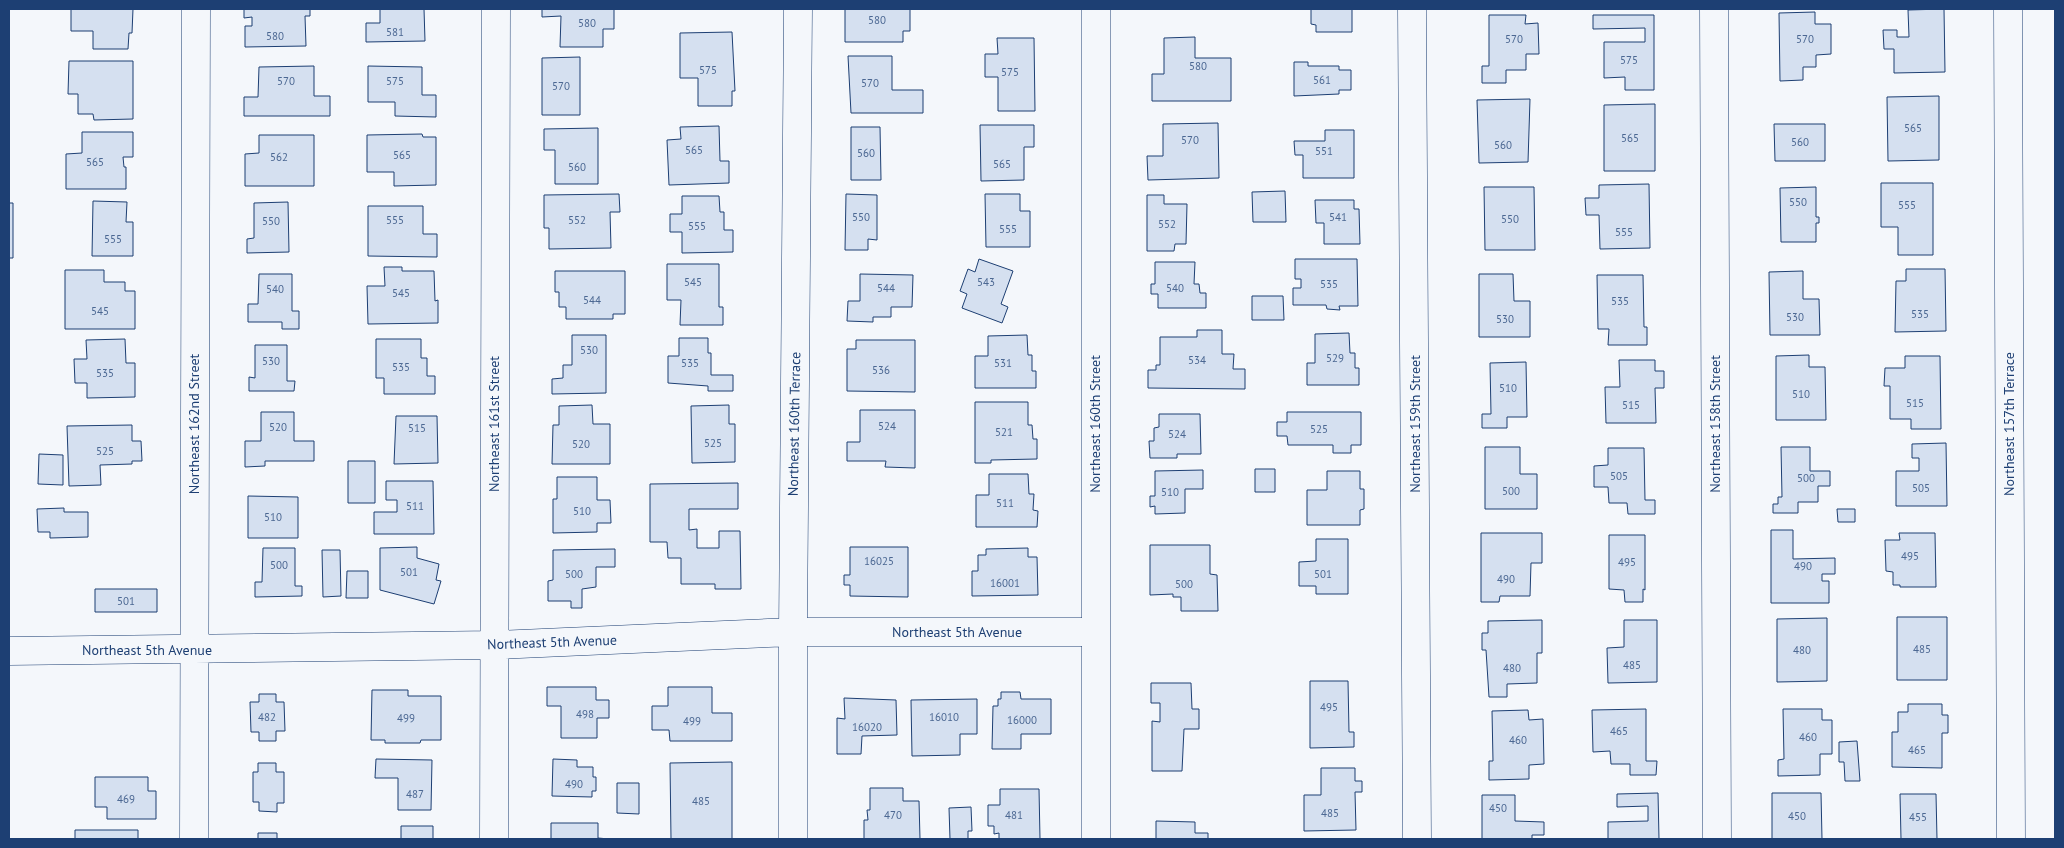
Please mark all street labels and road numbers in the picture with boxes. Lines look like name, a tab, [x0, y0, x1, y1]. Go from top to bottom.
street label: Northeast 160th Terrace	[784, 352, 804, 496]
street label: Northeast 157th Terrace	[2000, 352, 2018, 496]
street label: Northeast 162nd Street	[185, 353, 203, 494]
street label: Northeast 160th Street	[1086, 355, 1104, 493]
street label: Northeast 159th Street	[1406, 355, 1424, 493]
street label: Northeast 158th Street	[1706, 355, 1724, 493]
street label: Northeast 161st Street	[485, 356, 503, 492]
street label: Northeast 5th Avenue	[892, 623, 1022, 641]
street label: Northeast 5th Avenue	[487, 631, 617, 653]
street label: Northeast 5th Avenue	[82, 641, 212, 659]

